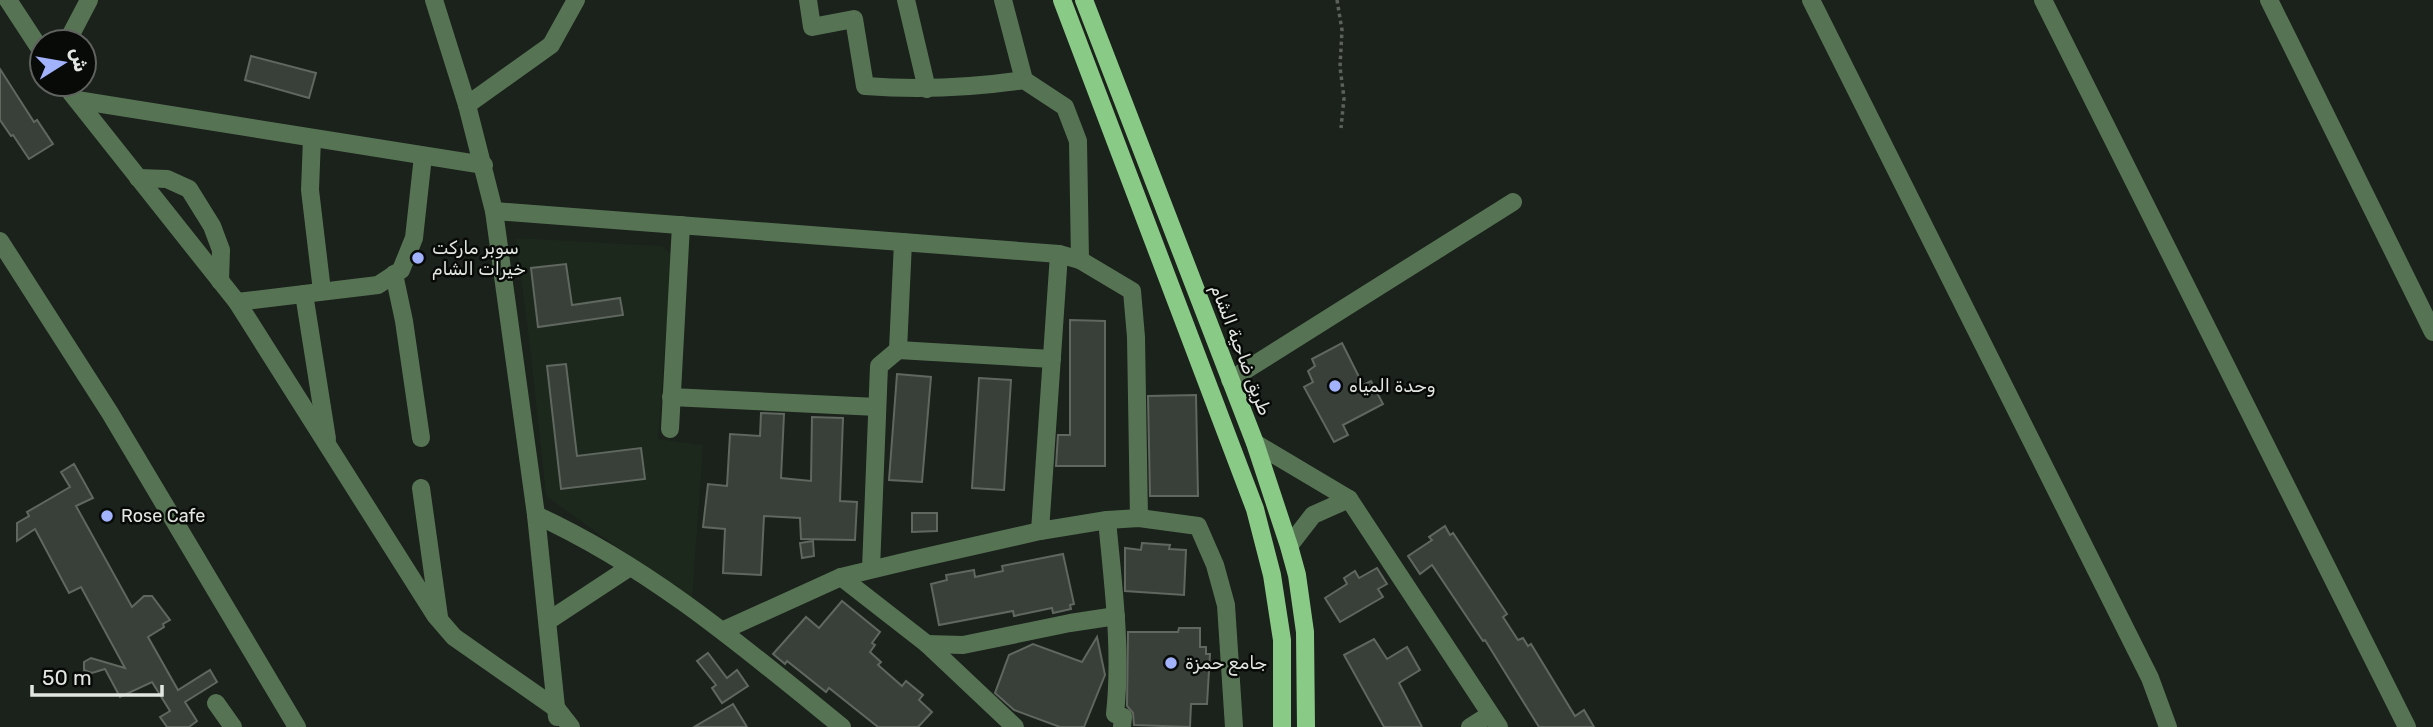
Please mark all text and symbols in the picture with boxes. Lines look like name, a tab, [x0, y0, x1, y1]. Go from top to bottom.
north arrow	[28, 28, 98, 98]
text: ش	[66, 46, 93, 74]
place label: سوبر ماركت خيرات الشام	[432, 237, 526, 280]
marker: سوبر ماركت خيرات الشام	[410, 250, 426, 266]
street label: طريق ضاحية الشام	[1206, 281, 1276, 419]
place label: وحدة المياه	[1349, 375, 1436, 397]
marker: وحدة المياه	[1327, 378, 1343, 394]
place label: Rose Cafe	[121, 505, 205, 527]
marker: Rose Cafe	[99, 508, 115, 524]
place label: جامع حمزة	[1185, 652, 1267, 676]
scale bar	[32, 654, 161, 698]
marker: جامع حمزة	[1163, 655, 1179, 671]
text: 50 m	[42, 665, 92, 690]

